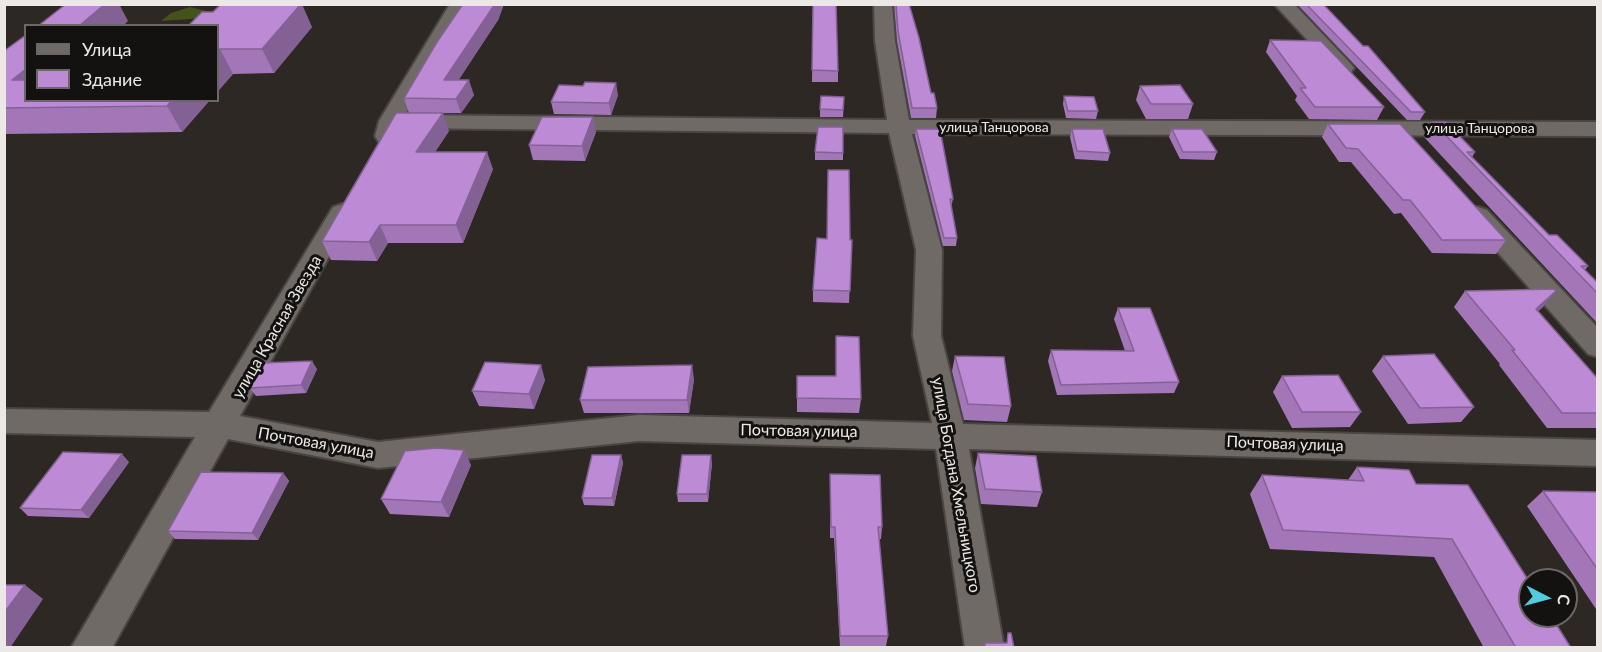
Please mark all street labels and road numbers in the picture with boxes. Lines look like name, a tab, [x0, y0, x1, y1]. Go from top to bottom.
street label: улица Танцорова	[939, 119, 1049, 135]
street label: улица Танцорова	[1425, 120, 1535, 136]
street label: улица Красная Звезда	[228, 252, 326, 402]
street label: улица Богдана Хмельницкого	[928, 376, 984, 594]
street label: Почтовая улица	[740, 420, 858, 442]
street label: Почтовая улица	[257, 423, 375, 463]
street label: Почтовая улица	[1226, 432, 1344, 456]

